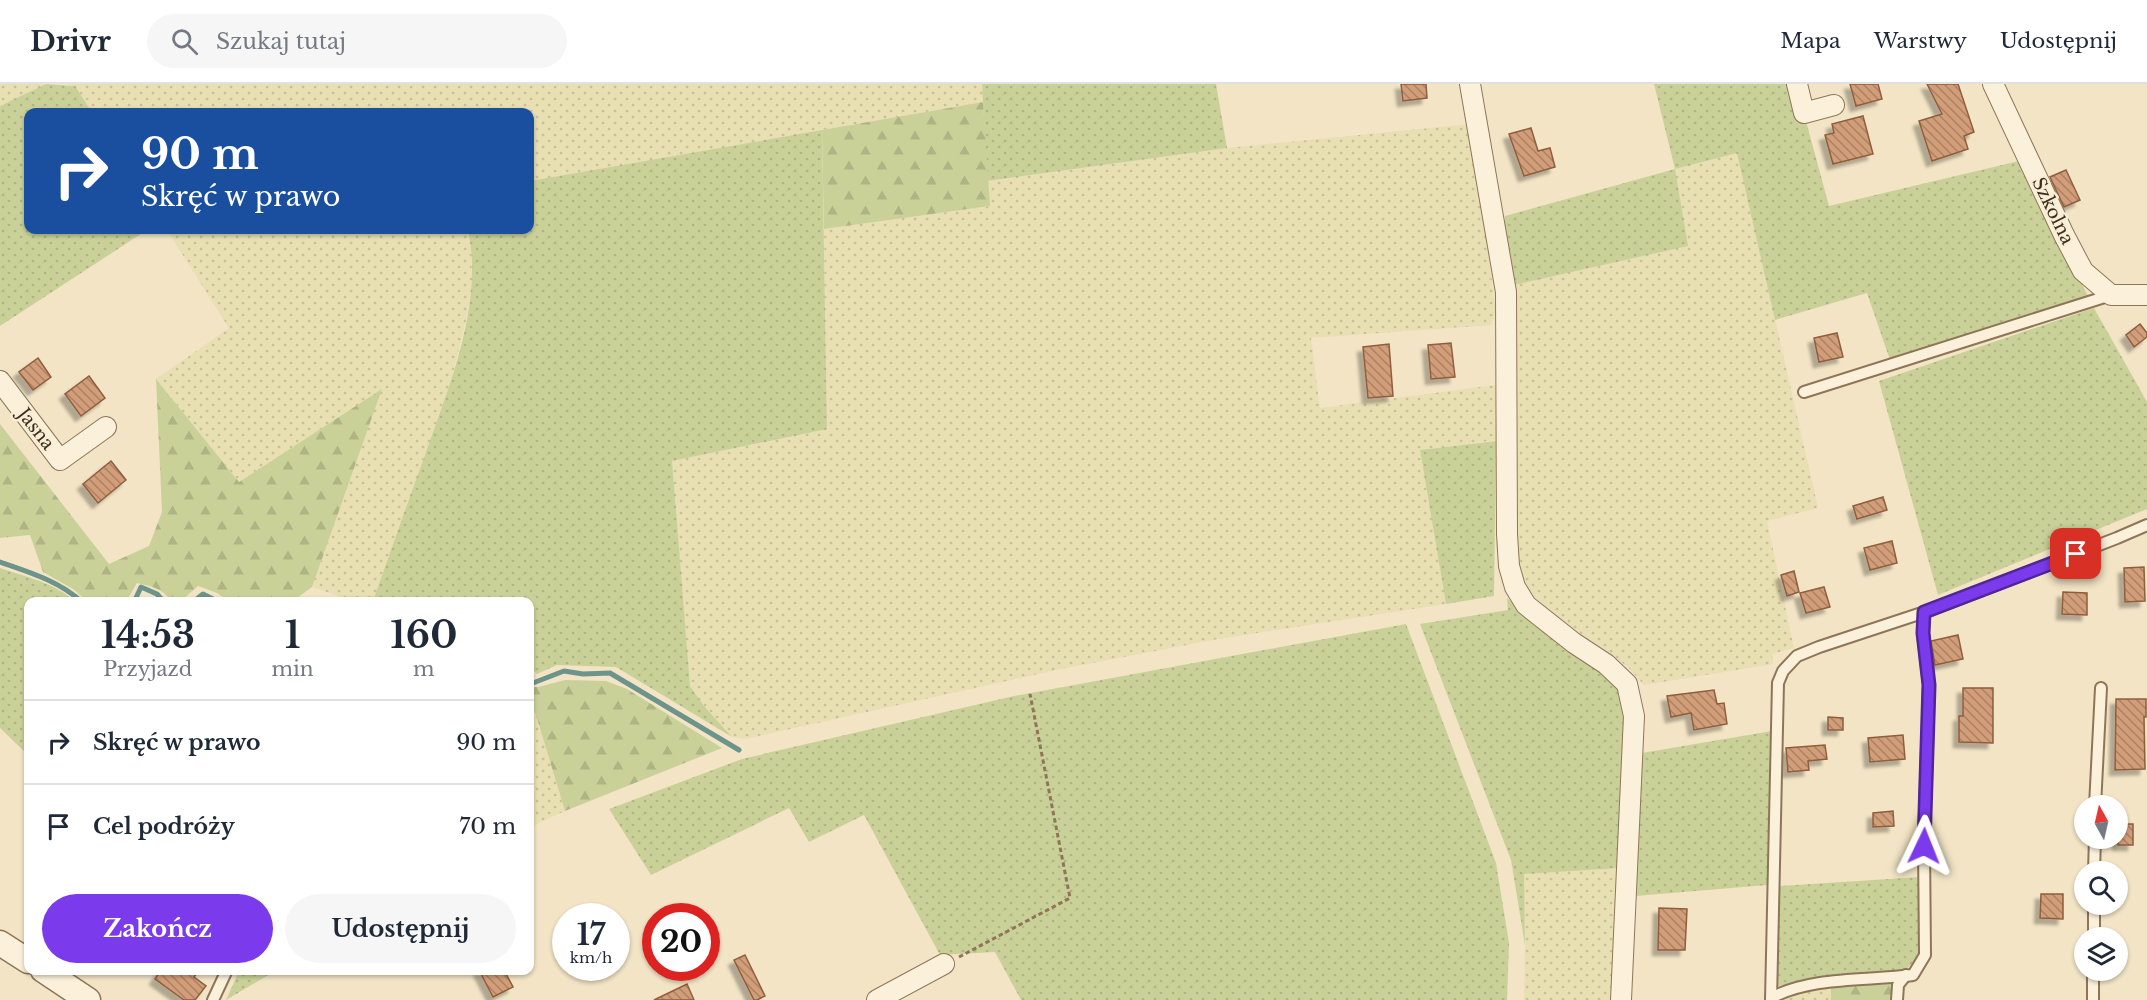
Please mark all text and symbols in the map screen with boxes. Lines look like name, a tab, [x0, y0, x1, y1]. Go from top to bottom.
search box	[147, 14, 567, 68]
text: Drivr	[30, 24, 111, 59]
icon: search	[168, 25, 201, 58]
text: Szukaj tutaj	[216, 28, 346, 55]
text: Mapa	[1780, 28, 1841, 54]
text: Warstwy	[1874, 28, 1967, 54]
text: Udostępnij	[2000, 28, 2117, 54]
text: 90 m	[141, 128, 259, 180]
icon: right	[42, 132, 120, 210]
street label: Szkolna	[2027, 174, 2079, 248]
text: Skręć w prawo	[141, 180, 340, 213]
street label: Jasna	[12, 402, 59, 454]
pin	[2050, 528, 2101, 579]
icon: arrive	[2059, 537, 2092, 570]
text: 14:53	[101, 613, 195, 658]
text: 1	[285, 613, 300, 658]
text: 160	[390, 613, 457, 658]
text: Przyjazd	[103, 657, 192, 681]
text: min	[271, 657, 314, 681]
text: m	[413, 657, 434, 681]
icon: right	[42, 726, 75, 759]
text: Skręć w prawo	[93, 729, 260, 756]
text: 90 m	[456, 729, 516, 756]
north arrow	[2074, 795, 2128, 849]
map controls	[2074, 795, 2128, 981]
icon: arrive	[42, 810, 75, 843]
text: Cel podróży	[93, 813, 235, 840]
text: 70 m	[459, 813, 516, 840]
position arrow	[1892, 814, 1956, 878]
button: search	[2074, 861, 2128, 915]
button: Zakończ	[42, 894, 273, 963]
button: Udostępnij	[285, 894, 516, 963]
speed limit sign: 20	[642, 903, 720, 981]
text: 17	[577, 916, 605, 953]
button: layers	[2074, 927, 2128, 981]
text: km/h	[570, 948, 612, 967]

